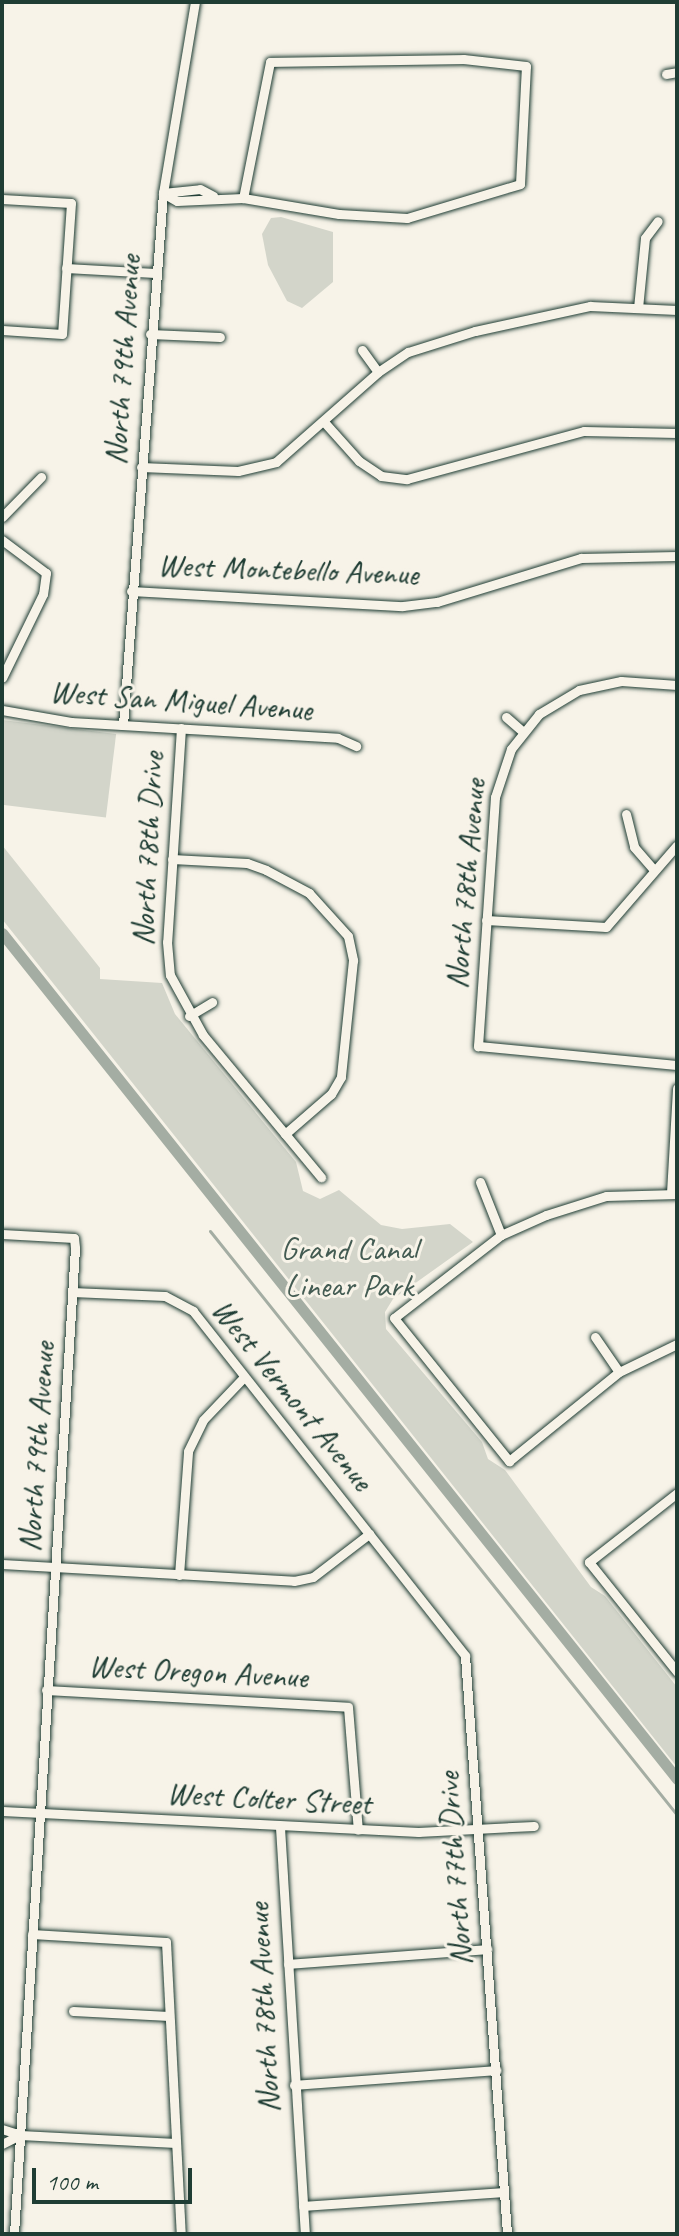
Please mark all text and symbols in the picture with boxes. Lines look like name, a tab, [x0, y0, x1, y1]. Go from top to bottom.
street label: North 79th Avenue	[97, 254, 149, 466]
street label: West Montebello Avenue	[157, 546, 419, 594]
street label: West San Miguel Avenue	[48, 673, 314, 729]
street label: North 78th Drive	[124, 751, 172, 947]
street label: North 78th Avenue	[438, 778, 494, 990]
park label: Grand Canal Linear Park	[280, 1231, 418, 1306]
street label: West Vermont Avenue	[203, 1291, 381, 1499]
street label: North 79th Avenue	[11, 1341, 63, 1553]
street label: West Oregon Avenue	[88, 1647, 308, 1697]
street label: North 77th Drive	[429, 1771, 481, 1967]
street label: West Colter Street	[166, 1774, 372, 1824]
street label: North 78th Avenue	[239, 1902, 289, 2114]
scale bar	[36, 2152, 196, 2202]
text: 100 m	[46, 2167, 98, 2197]

